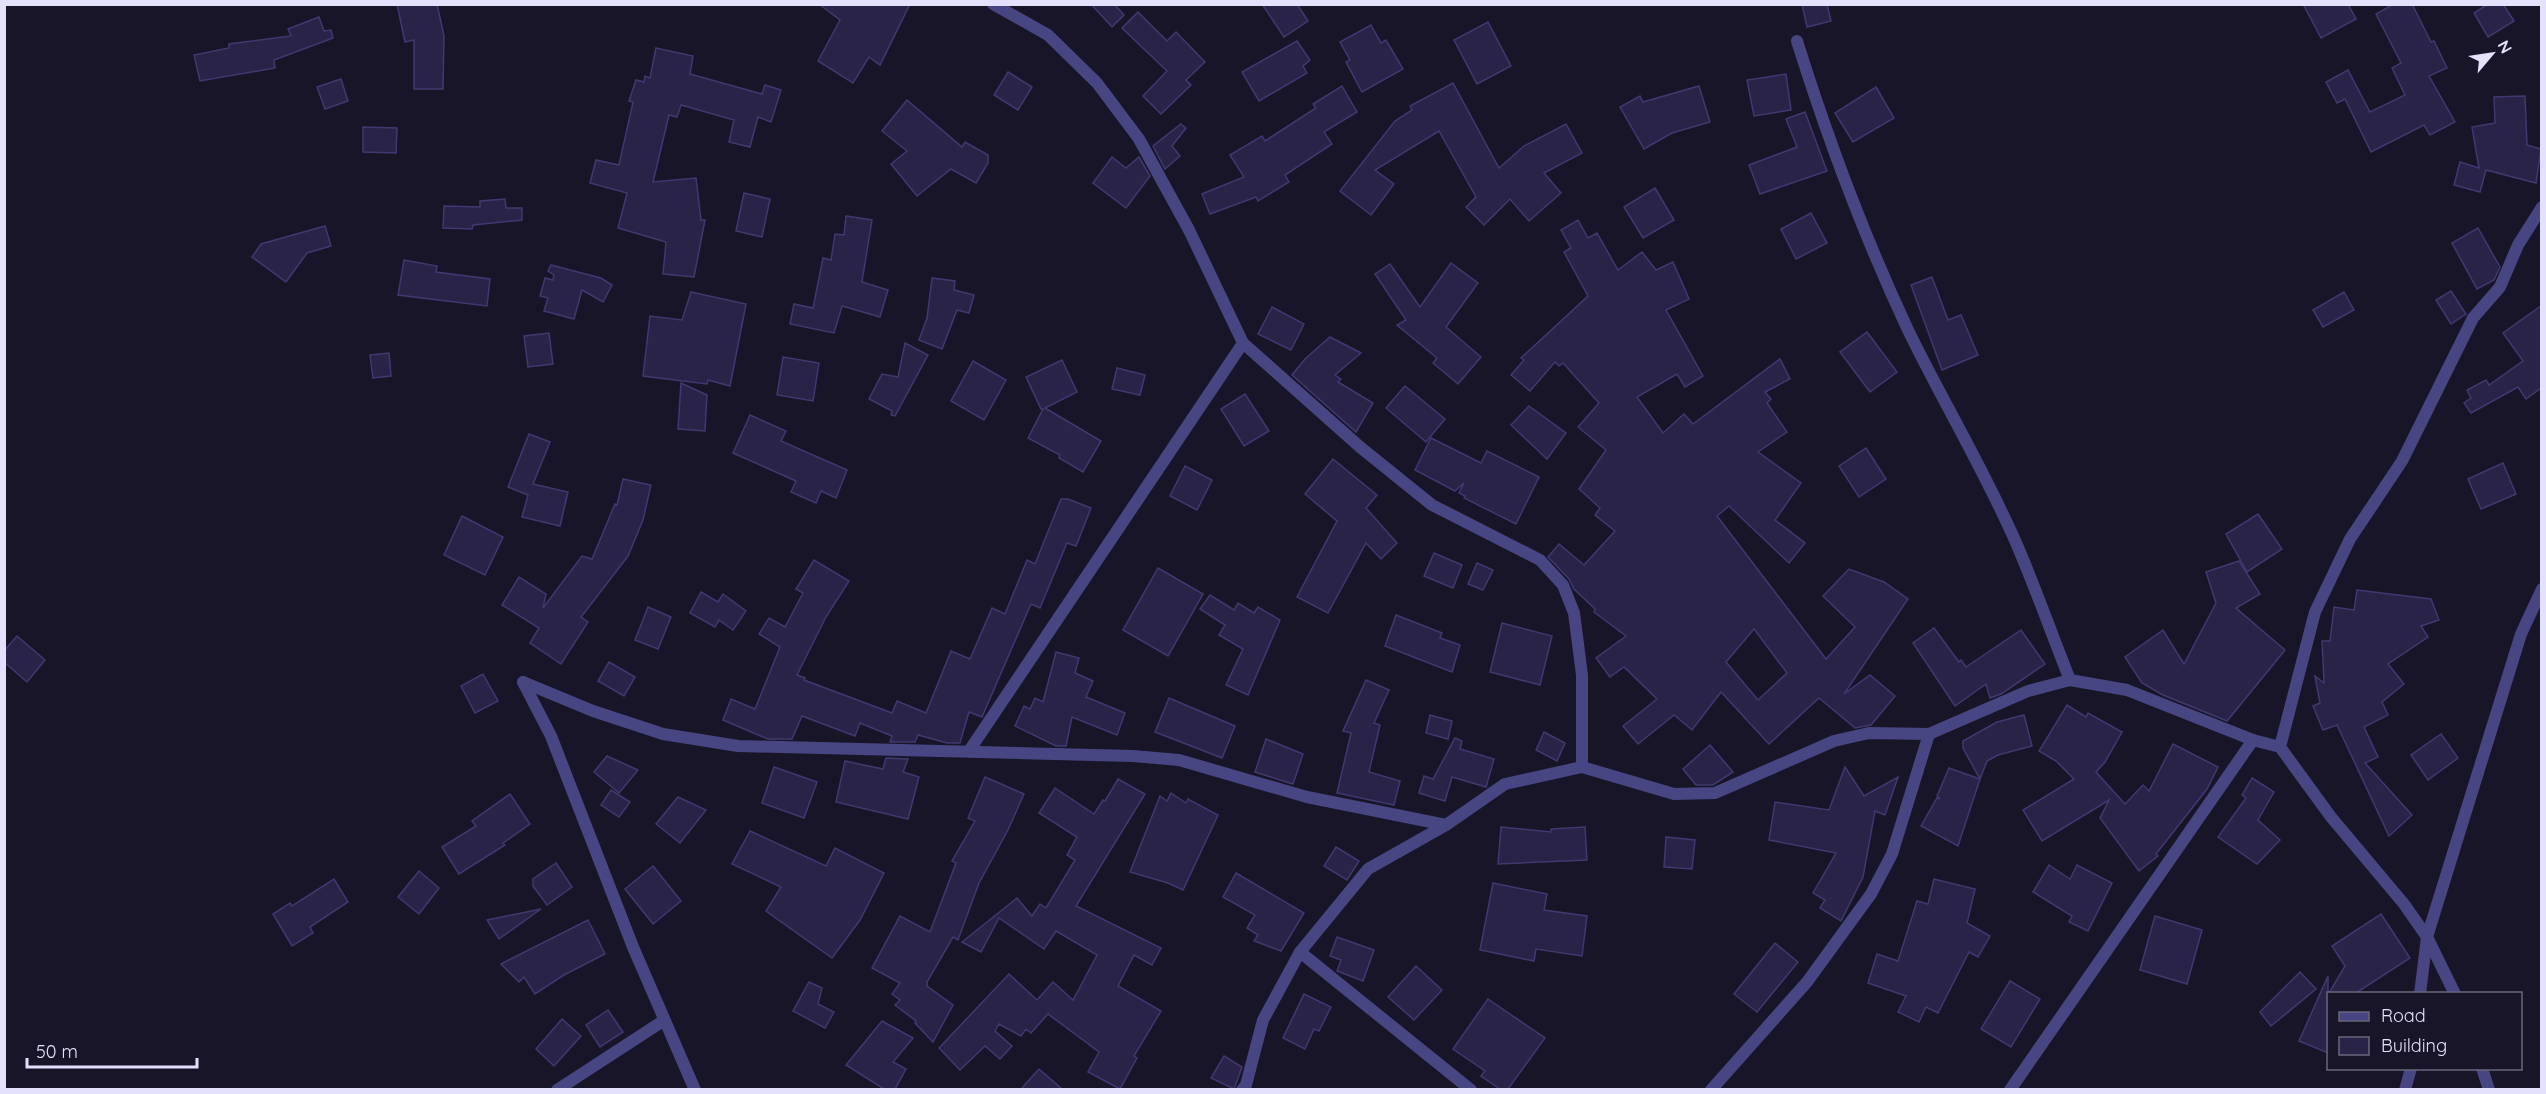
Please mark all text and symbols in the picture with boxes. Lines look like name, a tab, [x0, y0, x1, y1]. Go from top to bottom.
north arrow	[2462, 24, 2522, 84]
text: N	[2494, 37, 2517, 57]
legend	[2327, 992, 2522, 1070]
text: Road	[2381, 1004, 2426, 1027]
scale bar	[27, 1031, 196, 1069]
text: Building	[2381, 1034, 2447, 1057]
text: 50 m	[36, 1040, 78, 1063]

